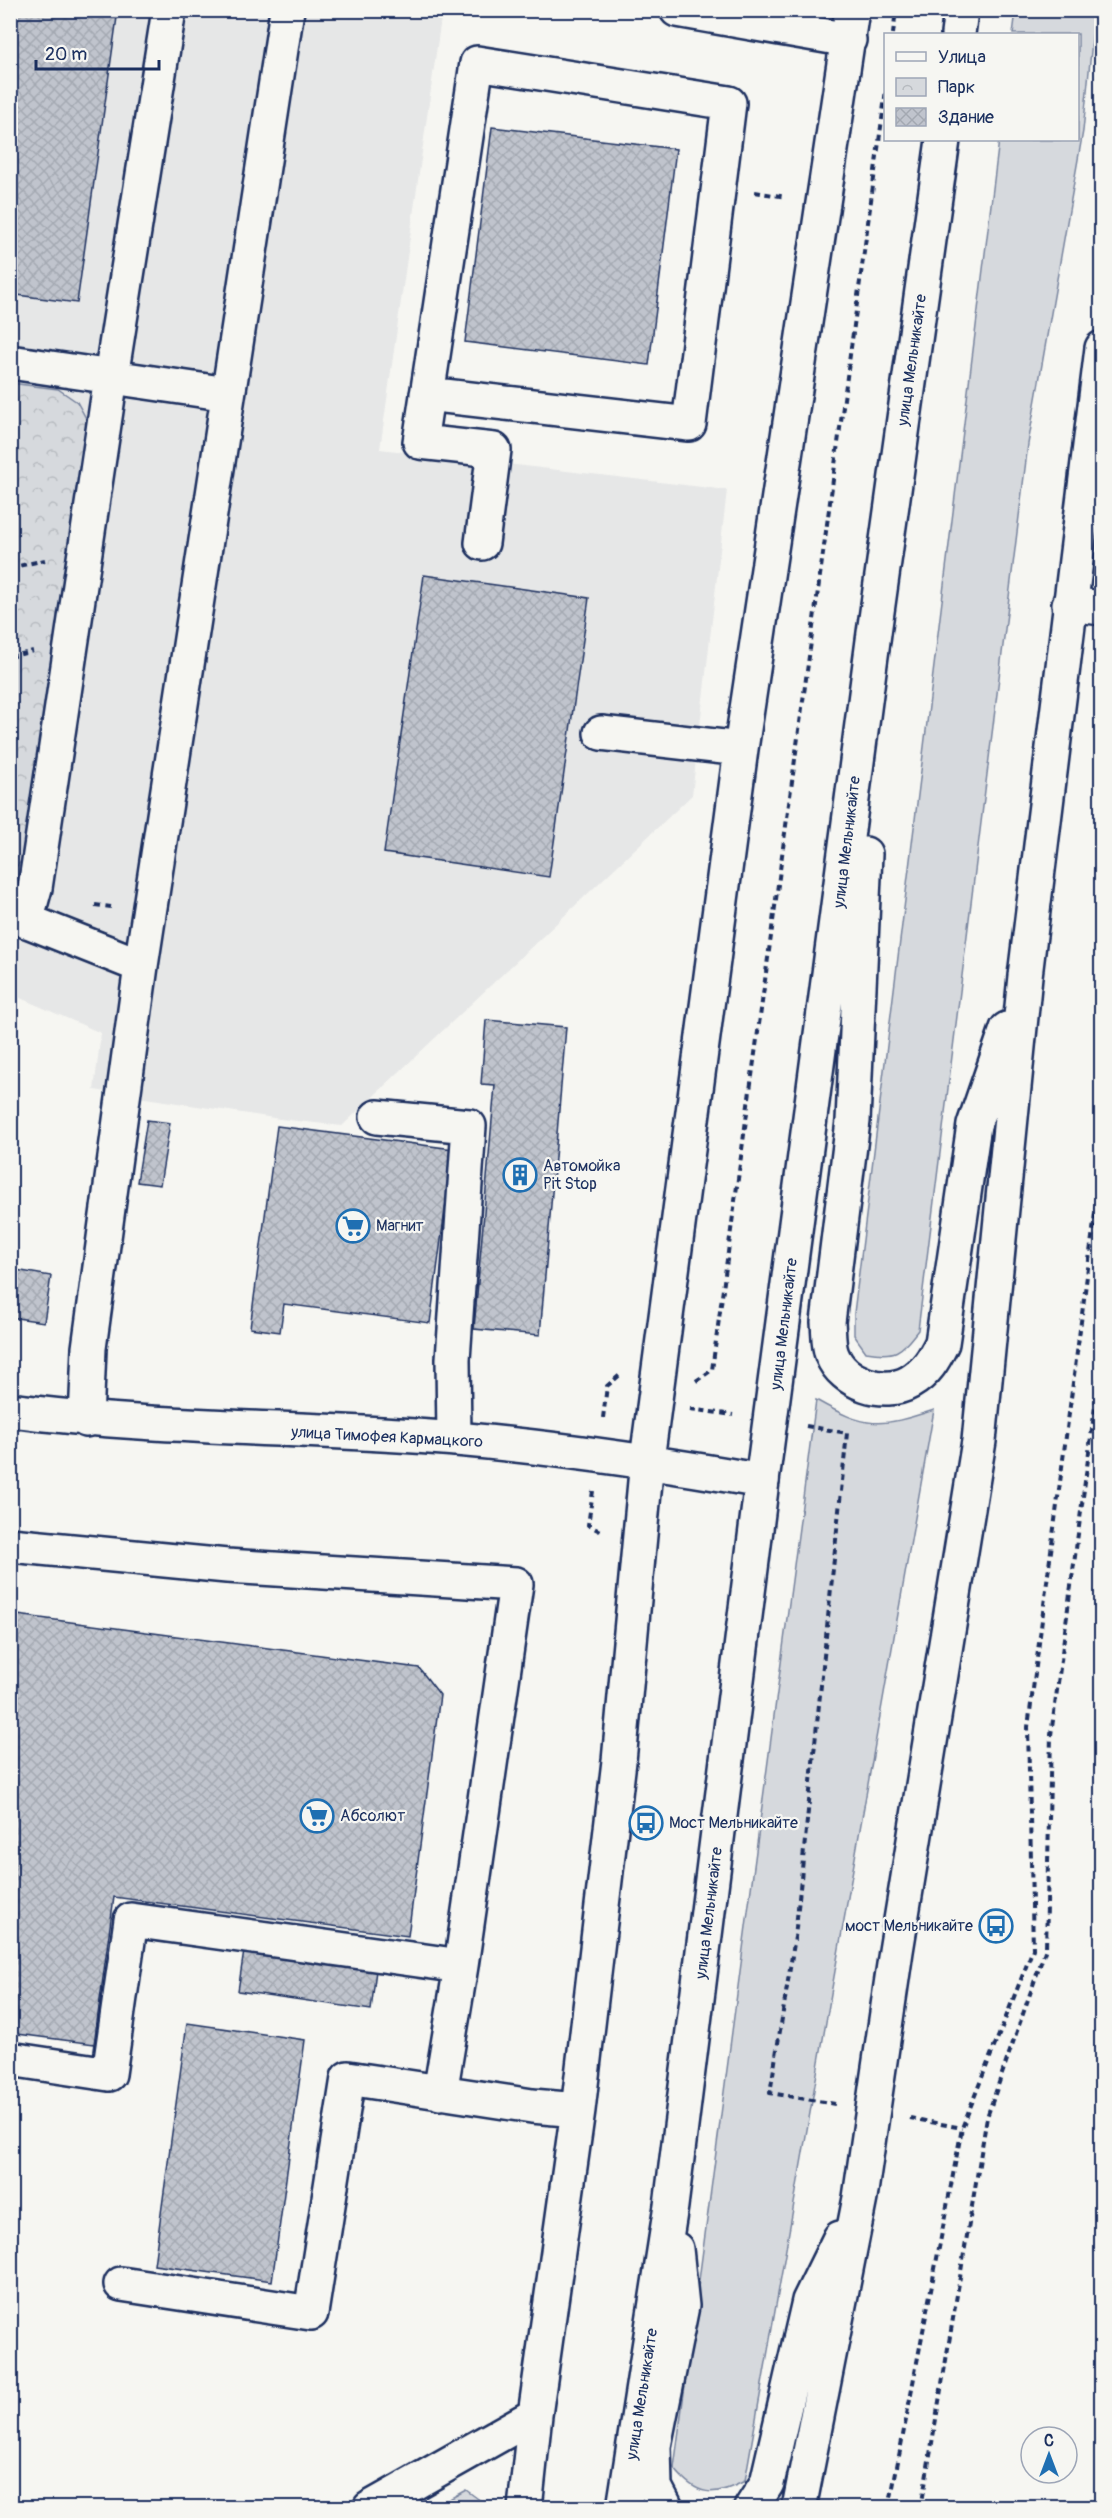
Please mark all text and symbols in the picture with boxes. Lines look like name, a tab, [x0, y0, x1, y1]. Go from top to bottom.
scale bar	[36, 33, 159, 71]
legend	[884, 33, 1079, 141]
text: 20 m	[45, 43, 87, 66]
text: Улица	[938, 46, 986, 69]
text: Парк	[938, 76, 975, 99]
text: Здание	[938, 106, 994, 129]
street label: улица Мельникайте	[893, 293, 931, 428]
street label: улица Мельникайте	[829, 775, 865, 910]
place label: Автомойка Pit Stop	[543, 1156, 620, 1194]
building icon: Автомойка Pit Stop	[502, 1157, 538, 1193]
supermarket icon: Магнит	[335, 1208, 371, 1244]
place label: Магнит	[376, 1216, 424, 1236]
street label: улица Мельникайте	[766, 1257, 802, 1392]
street label: улица Тимофея Кармацкого	[290, 1422, 484, 1452]
supermarket icon: Абсолют	[299, 1798, 335, 1834]
bus stop icon: Мост Мельникайте	[628, 1805, 664, 1841]
place label: Абсолют	[340, 1806, 405, 1826]
place label: Мост Мельникайте	[669, 1813, 798, 1833]
street label: улица Мельникайте	[691, 1846, 727, 1981]
bus stop icon: мост Мельникайте	[978, 1908, 1014, 1944]
place label: мост Мельникайте	[845, 1916, 973, 1936]
street label: улица Мельникайте	[622, 2327, 662, 2462]
north arrow	[1019, 2425, 1079, 2485]
text: С	[1044, 2431, 1054, 2451]

